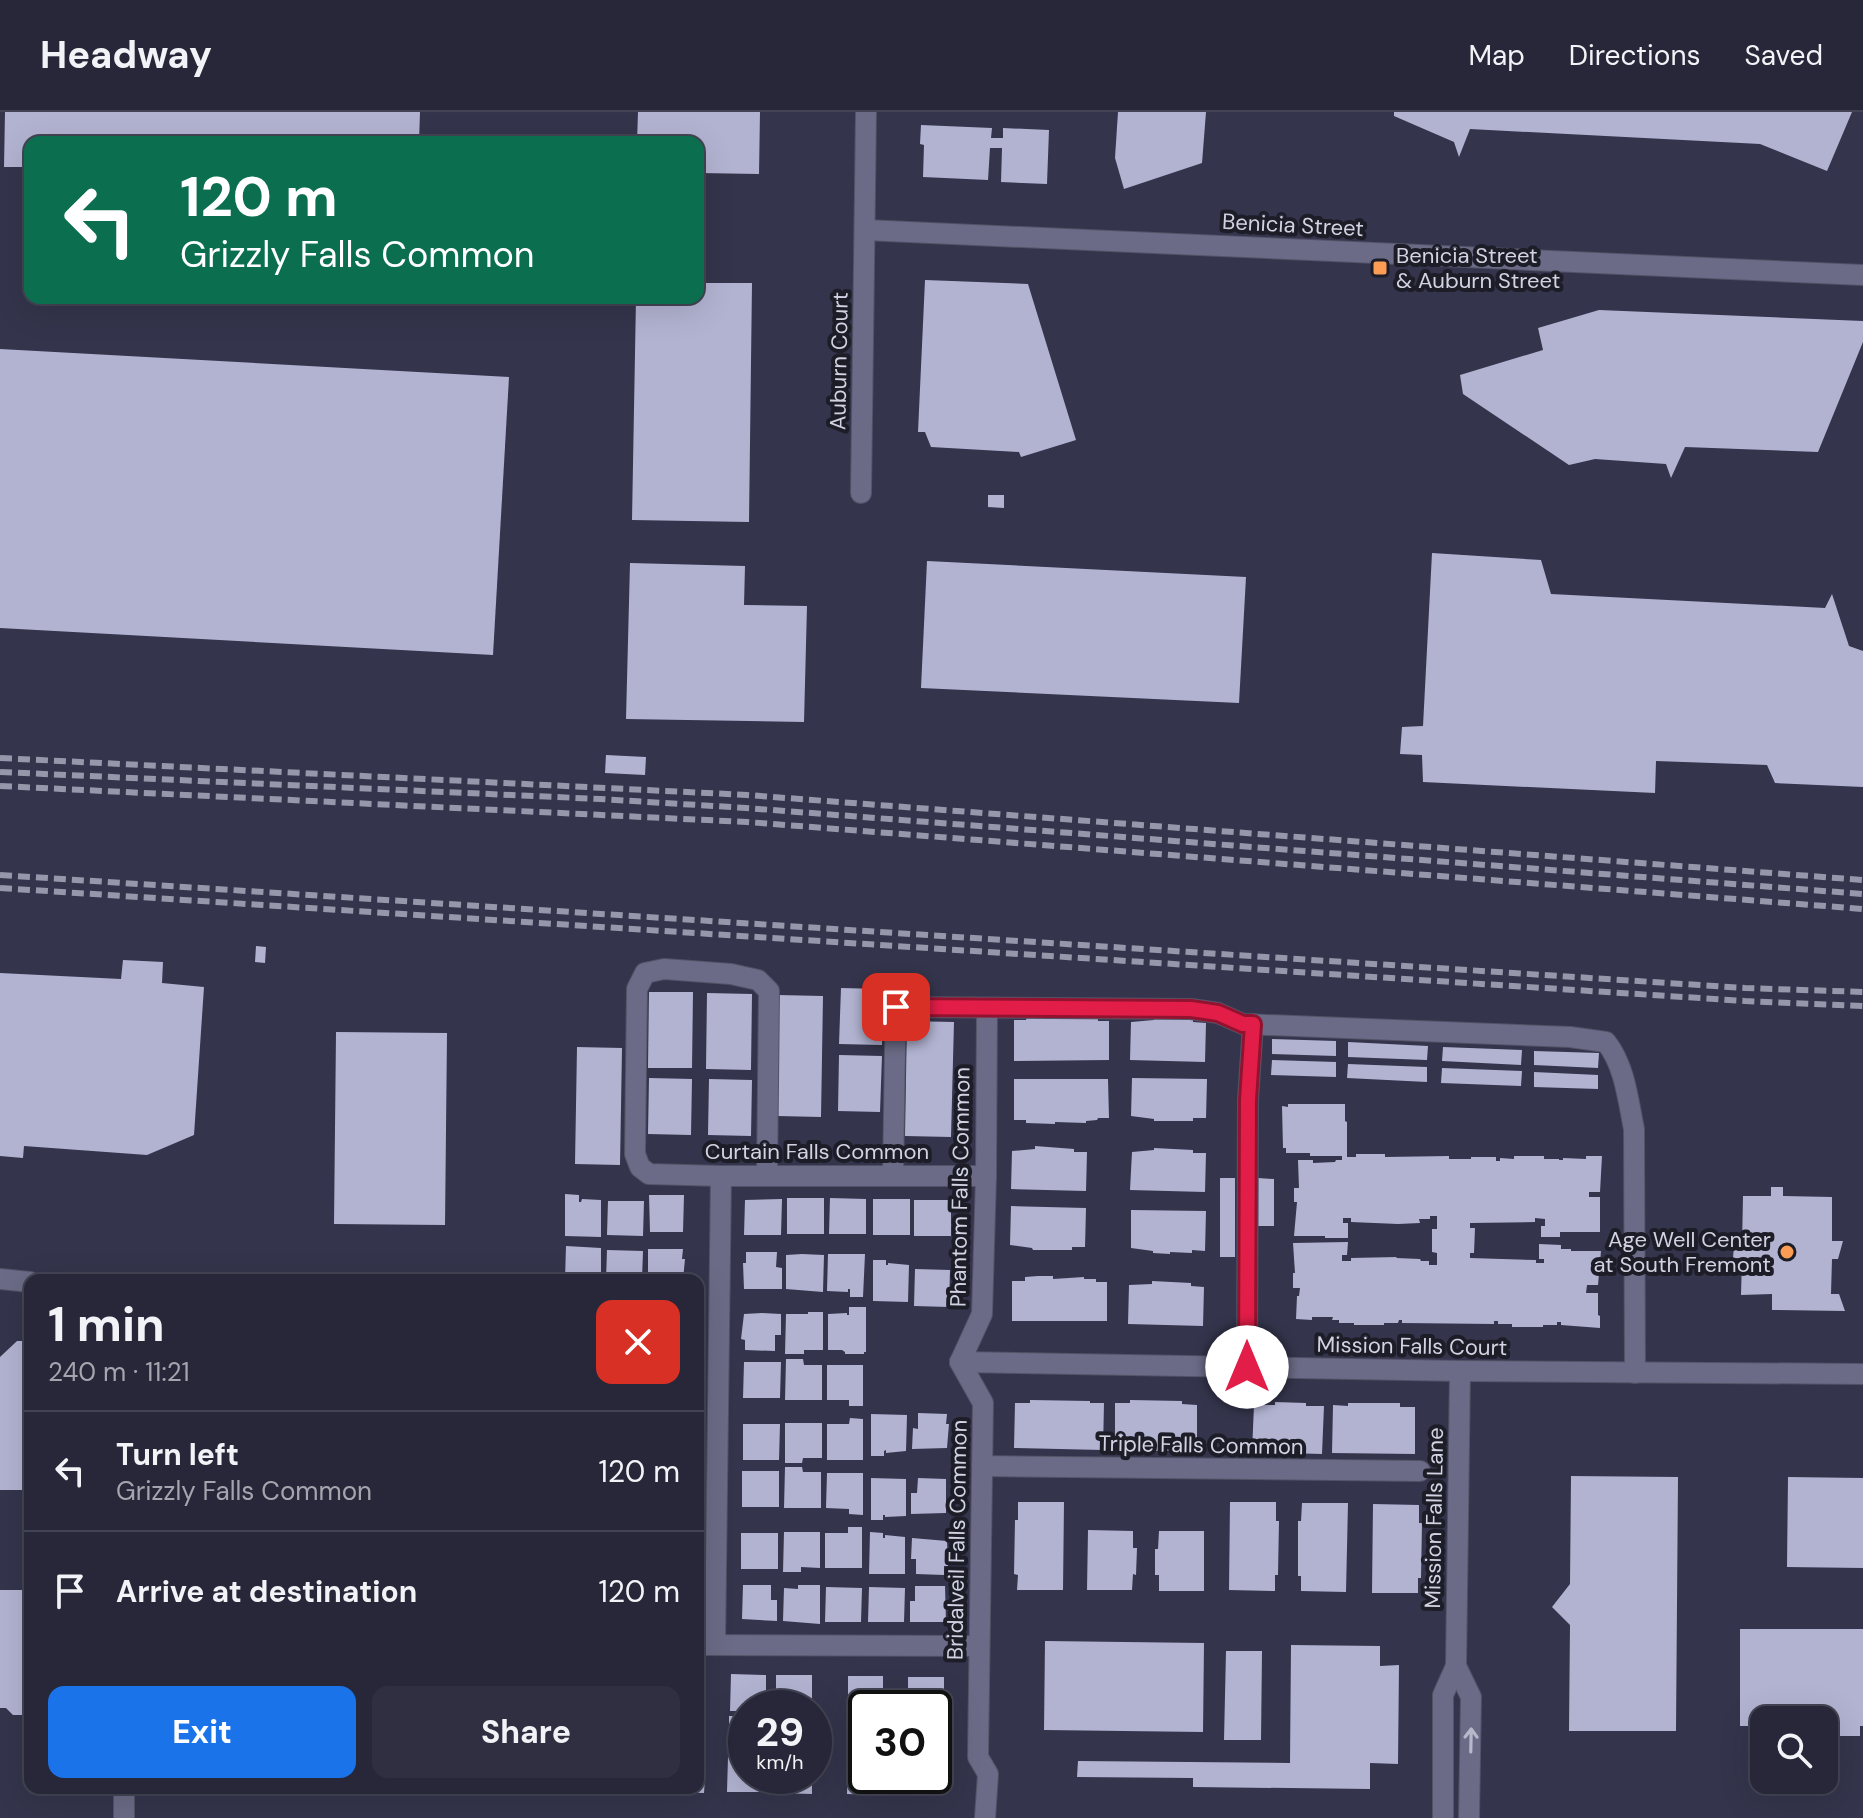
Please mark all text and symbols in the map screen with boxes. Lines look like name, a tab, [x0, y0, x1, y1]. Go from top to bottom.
text: Headway	[40, 30, 212, 80]
text: Map	[1468, 37, 1525, 74]
text: Directions	[1569, 37, 1701, 74]
text: Saved	[1745, 37, 1823, 74]
text: 120 m	[180, 160, 338, 233]
icon: left	[48, 168, 152, 272]
street label: Benicia Street	[1221, 207, 1365, 243]
text: Grizzly Falls Common	[180, 231, 535, 278]
place label: Benicia Street & Auburn Street	[1396, 241, 1560, 295]
marker: Benicia Street & Auburn Street	[1371, 259, 1389, 277]
street label: Auburn Court	[823, 292, 855, 430]
pin	[862, 973, 930, 1041]
icon: arrive	[874, 985, 918, 1029]
street label: Phantom Falls Common	[943, 1067, 977, 1307]
street label: Curtain Falls Common	[705, 1137, 929, 1166]
place label: Age Well Center at South Fremont	[1593, 1225, 1771, 1279]
marker: Age Well Center at South Fremont	[1778, 1243, 1796, 1261]
text: 1 min	[48, 1293, 165, 1356]
button: close	[596, 1300, 680, 1384]
position arrow	[1205, 1325, 1289, 1409]
street label: Mission Falls Court	[1316, 1330, 1508, 1362]
text: 240 m · 11:21	[48, 1355, 190, 1389]
street label: Bridalveil Falls Common	[940, 1420, 974, 1660]
street label: Mission Falls Lane	[1418, 1427, 1450, 1609]
street label: Triple Falls Common	[1098, 1429, 1304, 1461]
text: Turn left	[116, 1435, 239, 1474]
icon: left	[48, 1449, 92, 1493]
text: 120 m	[598, 1452, 680, 1491]
text: Grizzly Falls Common	[116, 1474, 372, 1508]
icon: arrive	[48, 1569, 92, 1613]
text: Arrive at destination	[116, 1572, 417, 1611]
text: 120 m	[598, 1572, 680, 1611]
button: Exit	[48, 1686, 356, 1778]
button: Share	[372, 1686, 680, 1778]
speed limit sign: 30	[848, 1690, 952, 1794]
text: 29	[756, 1706, 804, 1758]
map controls	[1750, 1706, 1838, 1794]
button: search	[1750, 1706, 1838, 1794]
one-way arrow	[1463, 1727, 1479, 1754]
text: km/h	[756, 1749, 804, 1775]

